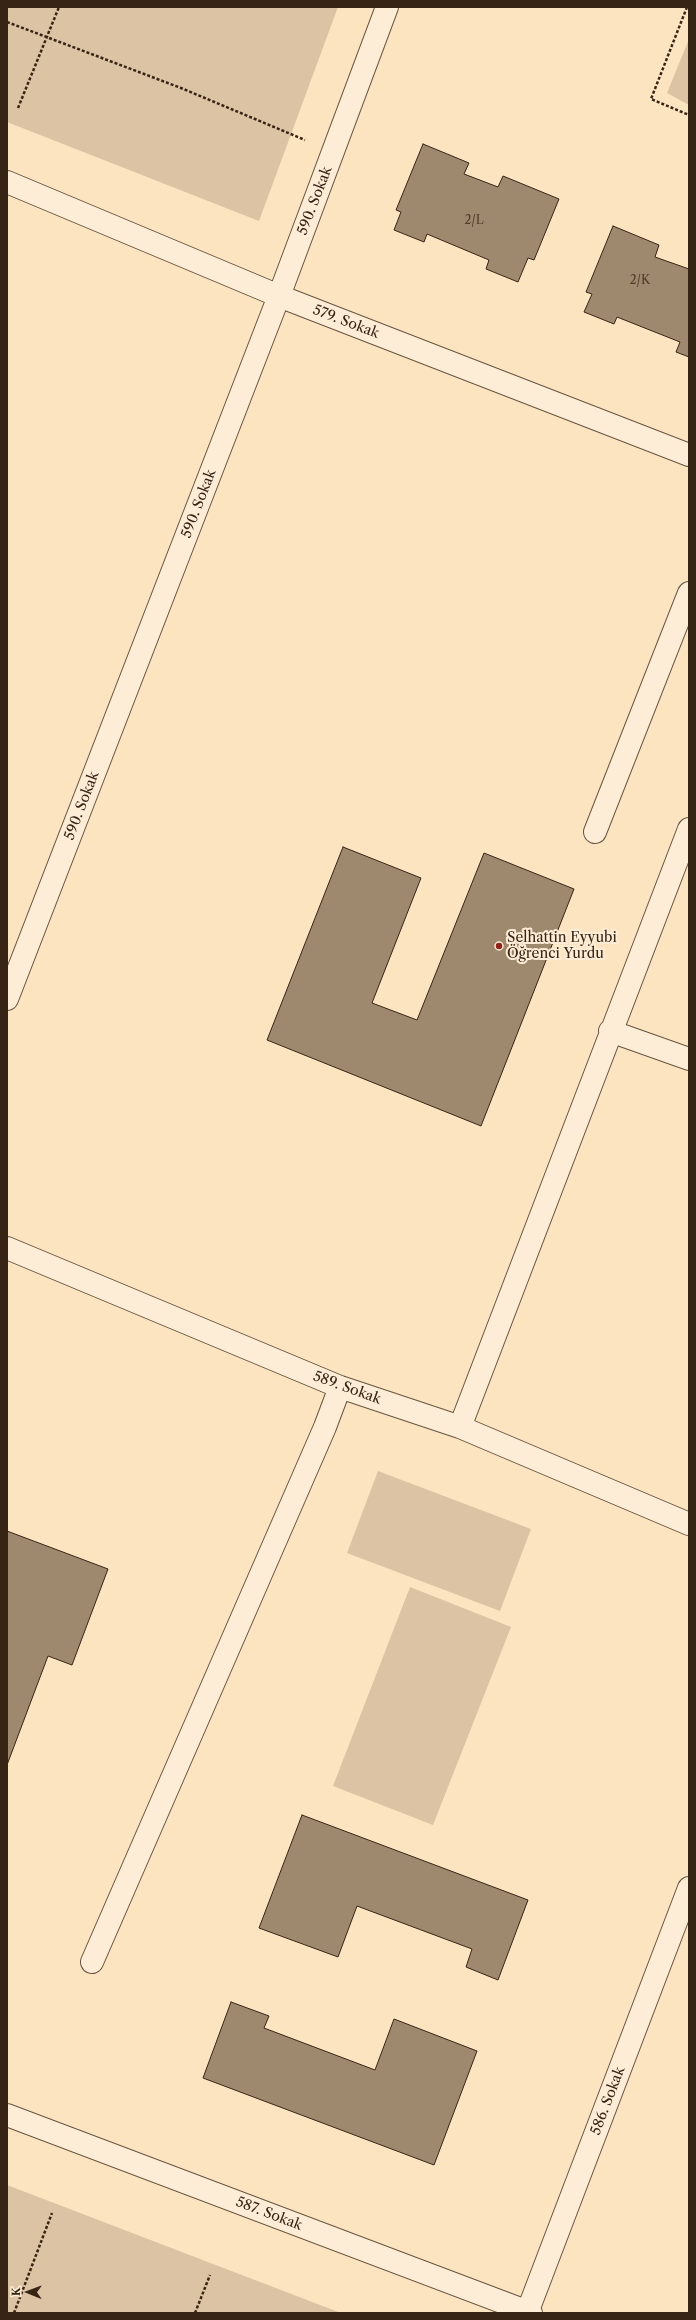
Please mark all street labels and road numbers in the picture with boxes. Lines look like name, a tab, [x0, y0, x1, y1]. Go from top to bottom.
street label: 590. Sokak	[294, 164, 336, 238]
street label: 579. Sokak	[310, 302, 382, 342]
street label: 590. Sokak	[178, 467, 220, 541]
street label: 590. Sokak	[61, 769, 103, 843]
street label: 589. Sokak	[311, 1368, 383, 1408]
street label: 586. Sokak	[587, 2065, 629, 2137]
street label: 587. Sokak	[233, 2194, 305, 2234]

